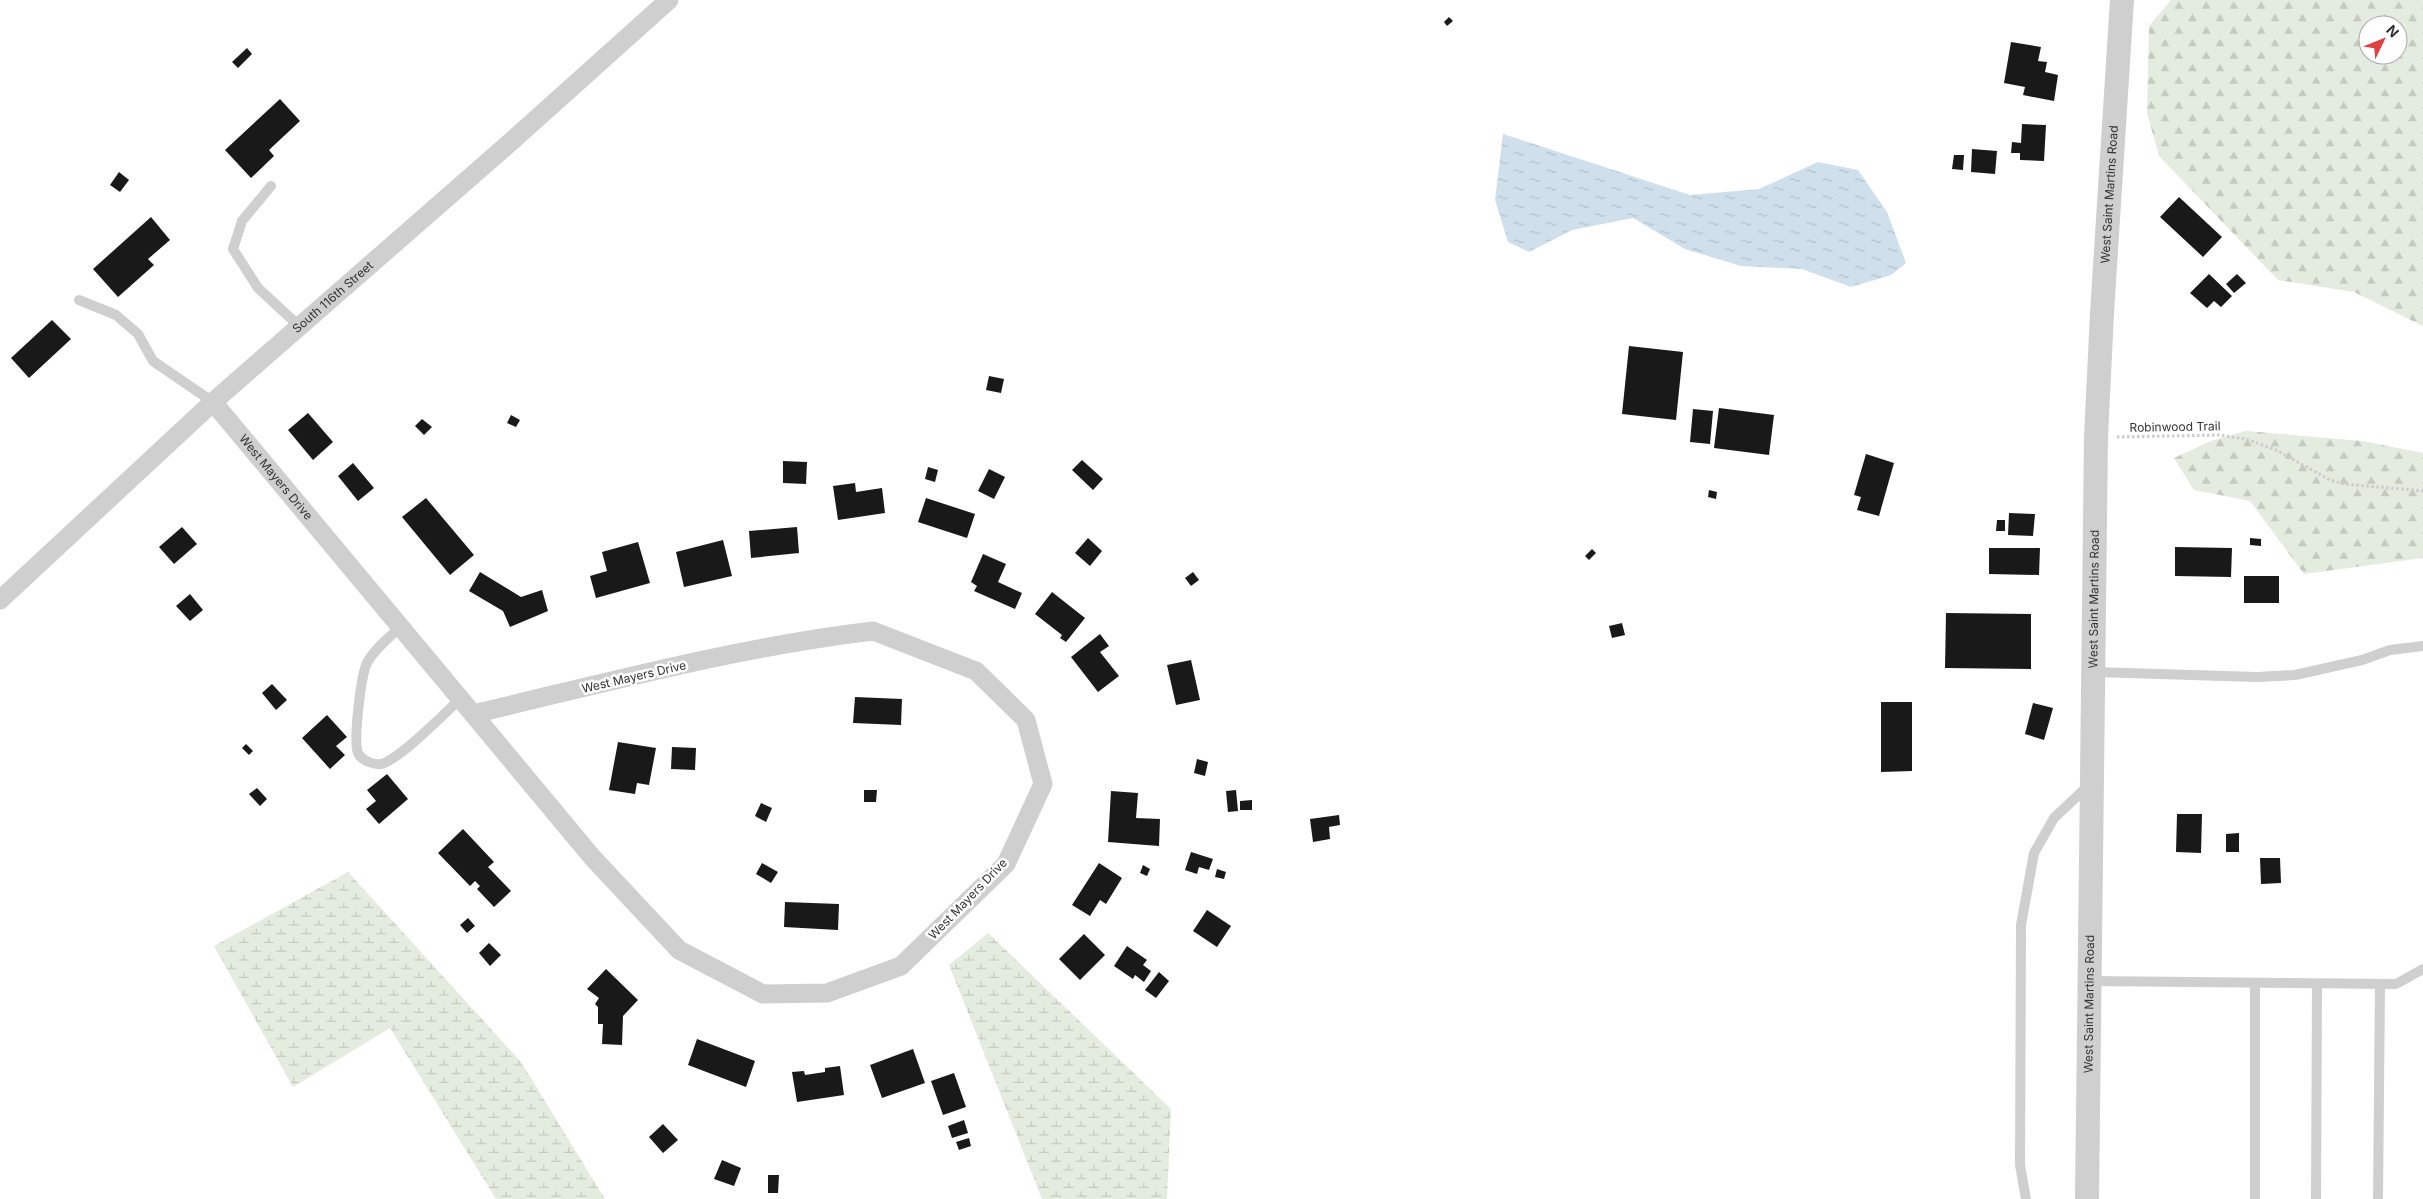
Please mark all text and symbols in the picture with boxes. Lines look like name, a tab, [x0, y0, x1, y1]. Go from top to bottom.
north arrow	[2358, 15, 2408, 65]
text: N	[2383, 21, 2403, 40]
street label: West Saint Martins Road	[2097, 125, 2121, 264]
street label: South 116th Street	[289, 258, 376, 336]
street label: Robinwood Trail	[2129, 418, 2221, 435]
street label: West Mayers Drive	[236, 431, 316, 523]
street label: West Saint Martins Road	[2085, 530, 2102, 668]
street label: West Mayers Drive	[580, 657, 688, 696]
street label: West Mayers Drive	[925, 855, 1010, 942]
street label: West Saint Martins Road	[2080, 935, 2097, 1073]

